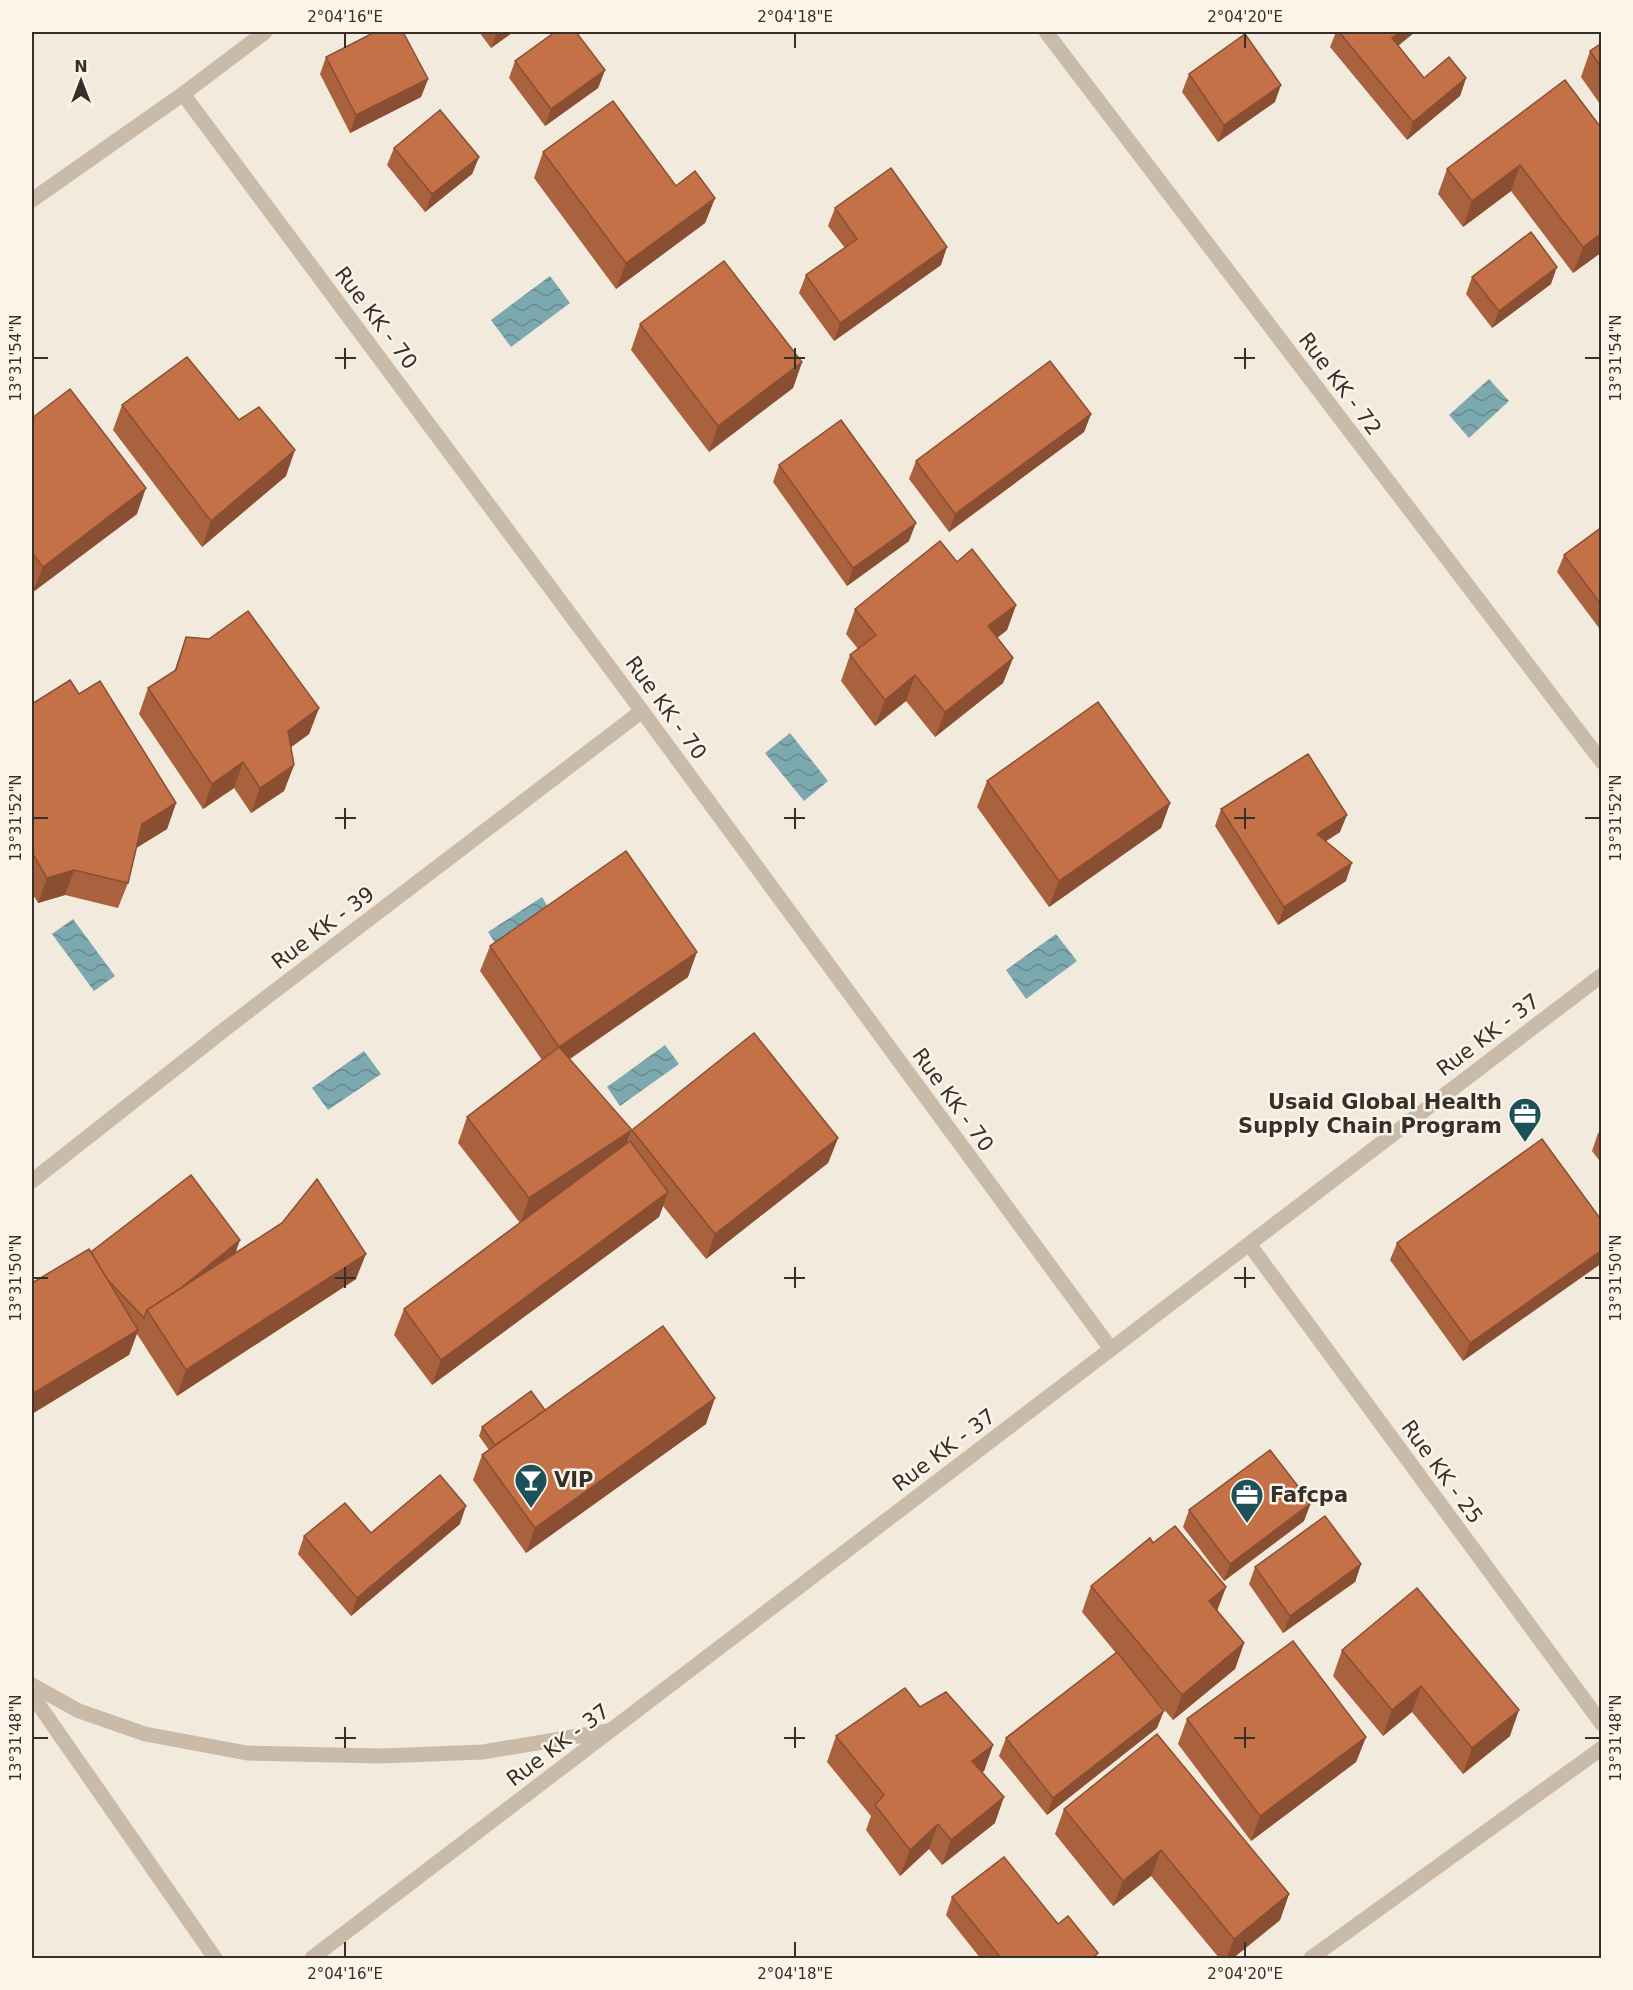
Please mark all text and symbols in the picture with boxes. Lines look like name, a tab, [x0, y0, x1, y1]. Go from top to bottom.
text: 2°04'16"E	[307, 8, 383, 26]
text: 2°04'18"E	[757, 8, 833, 26]
text: 2°04'20"E	[1207, 8, 1283, 26]
north arrow	[51, 51, 111, 111]
text: N	[74, 57, 88, 76]
street label: Rue KK - 70	[330, 262, 422, 374]
text: 13°31'54"N	[7, 314, 25, 402]
text: 13°31'54"N	[1607, 314, 1625, 402]
street label: Rue KK - 72	[1294, 328, 1386, 440]
street label: Rue KK - 70	[621, 652, 711, 764]
text: 13°31'52"N	[7, 774, 25, 862]
text: 13°31'52"N	[1607, 774, 1625, 862]
street label: Rue KK - 39	[267, 882, 379, 974]
street label: Rue KK - 37	[1432, 989, 1544, 1081]
street label: Rue KK - 70	[908, 1044, 998, 1156]
place label: Usaid Global Health Supply Chain Program	[1238, 1090, 1502, 1138]
office icon: Usaid Global Health Supply Chain Program	[1507, 1096, 1543, 1143]
text: 13°31'50"N	[7, 1234, 25, 1322]
text: 13°31'50"N	[1607, 1234, 1625, 1322]
street label: Rue KK - 37	[888, 1404, 1000, 1496]
street label: Rue KK - 25	[1397, 1416, 1487, 1528]
bar icon: VIP	[513, 1462, 549, 1509]
place label: VIP	[554, 1468, 593, 1492]
office icon: Fafcpa	[1229, 1477, 1265, 1524]
place label: Fafcpa	[1270, 1483, 1348, 1507]
text: 13°31'48"N	[7, 1694, 25, 1782]
text: 13°31'48"N	[1607, 1694, 1625, 1782]
street label: Rue KK - 37	[502, 1699, 614, 1791]
text: 2°04'16"E	[307, 1965, 383, 1983]
text: 2°04'18"E	[757, 1965, 833, 1983]
text: 2°04'20"E	[1207, 1965, 1283, 1983]

